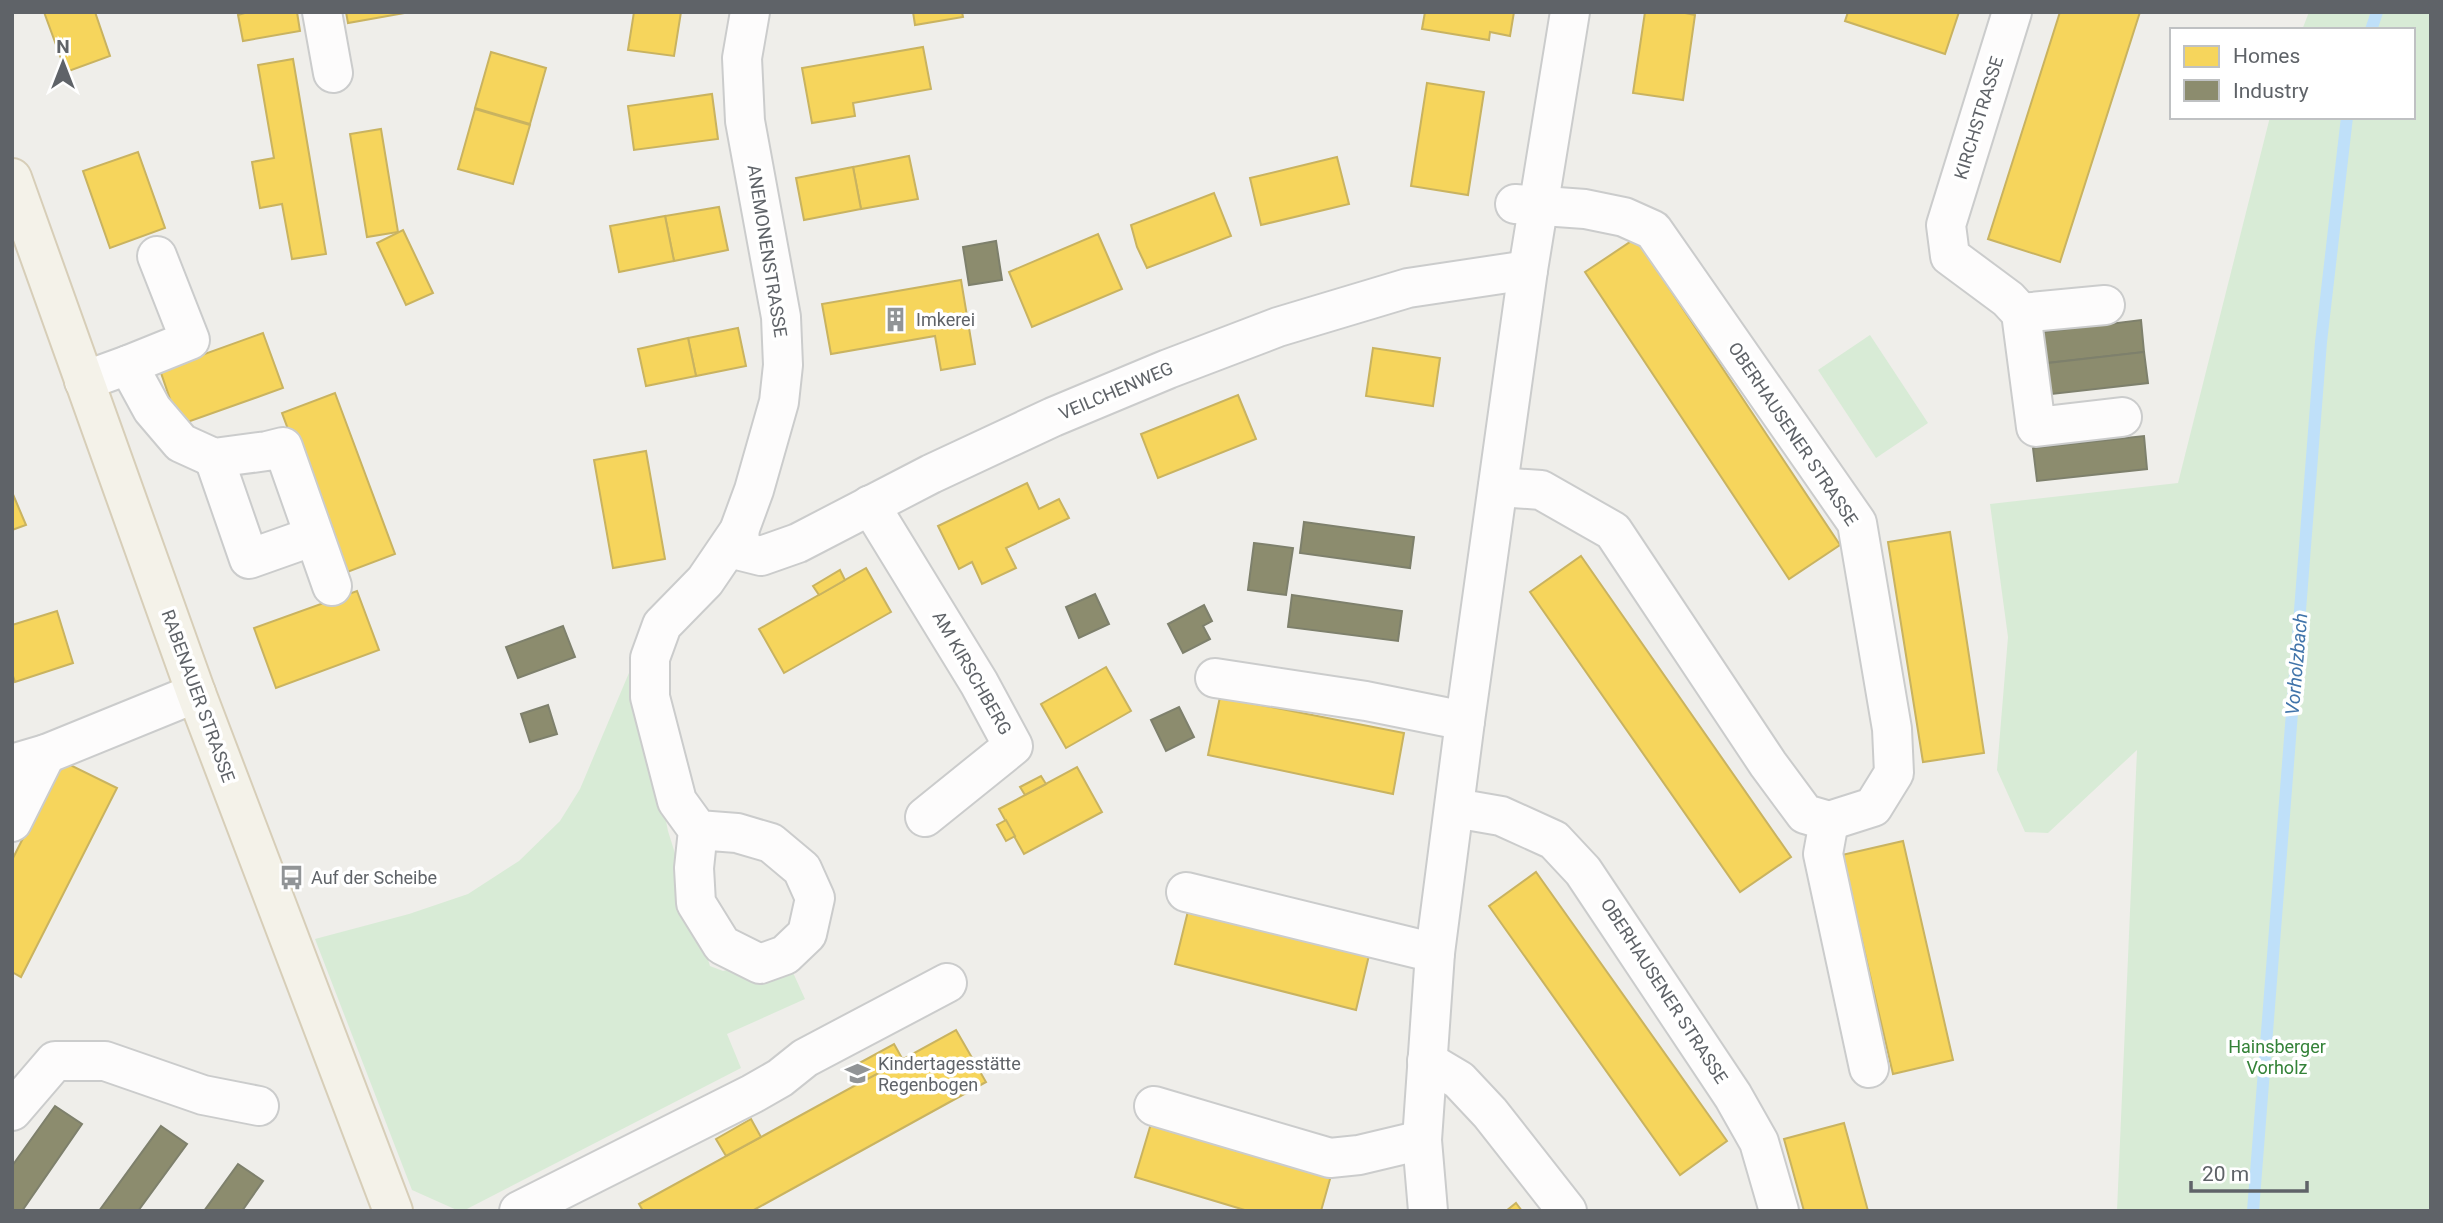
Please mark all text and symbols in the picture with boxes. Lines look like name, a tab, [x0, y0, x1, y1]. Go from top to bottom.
north arrow	[28, 28, 98, 98]
legend	[2170, 28, 2415, 119]
text: N	[56, 35, 70, 58]
text: Homes	[2233, 44, 2300, 68]
street label: KIRCHSTRASSE	[1950, 54, 2007, 182]
text: Industry	[2233, 79, 2309, 103]
street label: ANEMONENSTRASSE	[743, 163, 792, 339]
building icon: Imkerei	[882, 306, 910, 334]
place label: Imkerei	[916, 309, 975, 330]
street label: OBERHAUSENER STRASSE	[1724, 338, 1863, 529]
street label: VEILCHENWEG	[1056, 357, 1176, 424]
street label: RABENAUER STRASSE	[157, 607, 239, 785]
street label: AM KIRSCHBERG	[929, 607, 1016, 738]
water label: Vorholzbach	[2281, 612, 2312, 716]
bus stop icon: Auf der Scheibe	[277, 864, 305, 892]
place label: Auf der Scheibe	[311, 867, 437, 888]
street label: OBERHAUSENER STRASSE	[1597, 894, 1732, 1087]
park label: Hainsberger Vorholz	[2228, 1036, 2326, 1078]
place label: Kindertagesstätte Regenbogen	[878, 1053, 1021, 1095]
school or university icon: Kindertagesstätte Regenbogen	[844, 1060, 872, 1088]
scale bar	[2191, 1150, 2306, 1194]
text: 20 m	[2202, 1162, 2249, 1186]

